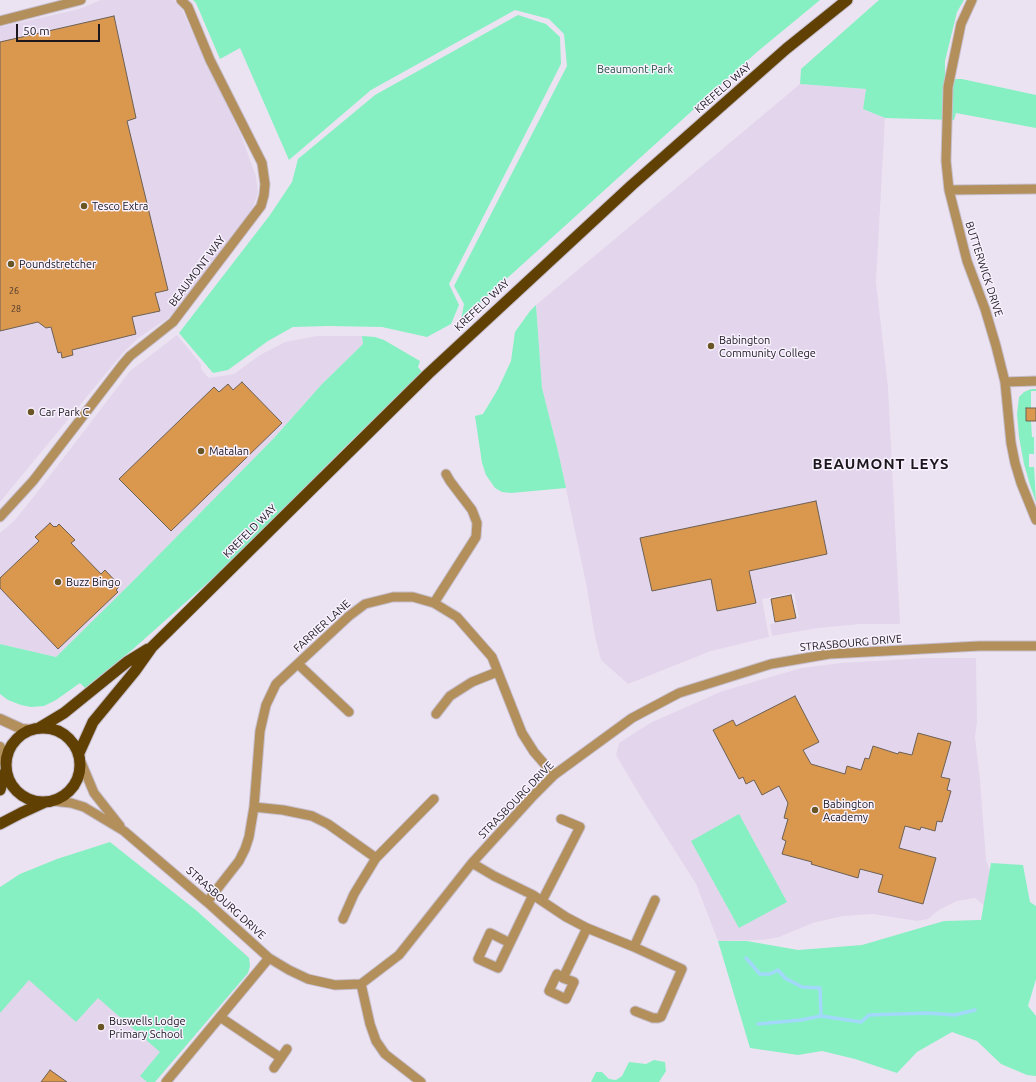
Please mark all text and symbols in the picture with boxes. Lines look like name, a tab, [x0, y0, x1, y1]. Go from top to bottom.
scale bar	[18, 16, 102, 42]
text: 50 m	[23, 24, 50, 37]
street label: KREFELD WAY	[692, 60, 754, 116]
park label: Beaumont Park	[597, 62, 673, 76]
place label: Tesco Extra	[92, 199, 148, 213]
marker: Tesco Extra	[79, 201, 89, 211]
street label: BUTTERWICK DRIVE	[962, 220, 1006, 318]
street label: BEAUMONT WAY	[166, 233, 228, 309]
place label: Poundstretcher	[19, 257, 96, 271]
marker: Poundstretcher	[6, 259, 16, 269]
street label: KREFELD WAY	[452, 276, 512, 334]
house number: 26	[9, 286, 19, 296]
house number: 28	[11, 304, 21, 314]
place label: Babington Community College	[719, 333, 816, 359]
marker: Babington Community College	[706, 341, 716, 351]
place label: Car Park C	[39, 405, 89, 419]
marker: Car Park C	[26, 407, 36, 417]
place label: Matalan	[209, 444, 249, 458]
marker: Matalan	[196, 446, 206, 456]
district label: BEAUMONT LEYS	[813, 455, 949, 473]
street label: KREFELD WAY	[220, 501, 280, 561]
place label: Buzz Bingo	[66, 575, 121, 589]
marker: Buzz Bingo	[53, 577, 63, 587]
street label: FARRIER LANE	[291, 597, 353, 655]
street label: STRASBOURG DRIVE	[799, 632, 903, 654]
street label: STRASBOURG DRIVE	[476, 759, 556, 841]
place label: Babington Academy	[823, 797, 874, 823]
marker: Babington Academy	[810, 805, 820, 815]
street label: STRASBOURG DRIVE	[184, 864, 268, 942]
place label: Buswells Lodge Primary School	[109, 1014, 186, 1040]
marker: Buswells Lodge Primary School	[96, 1022, 106, 1032]

